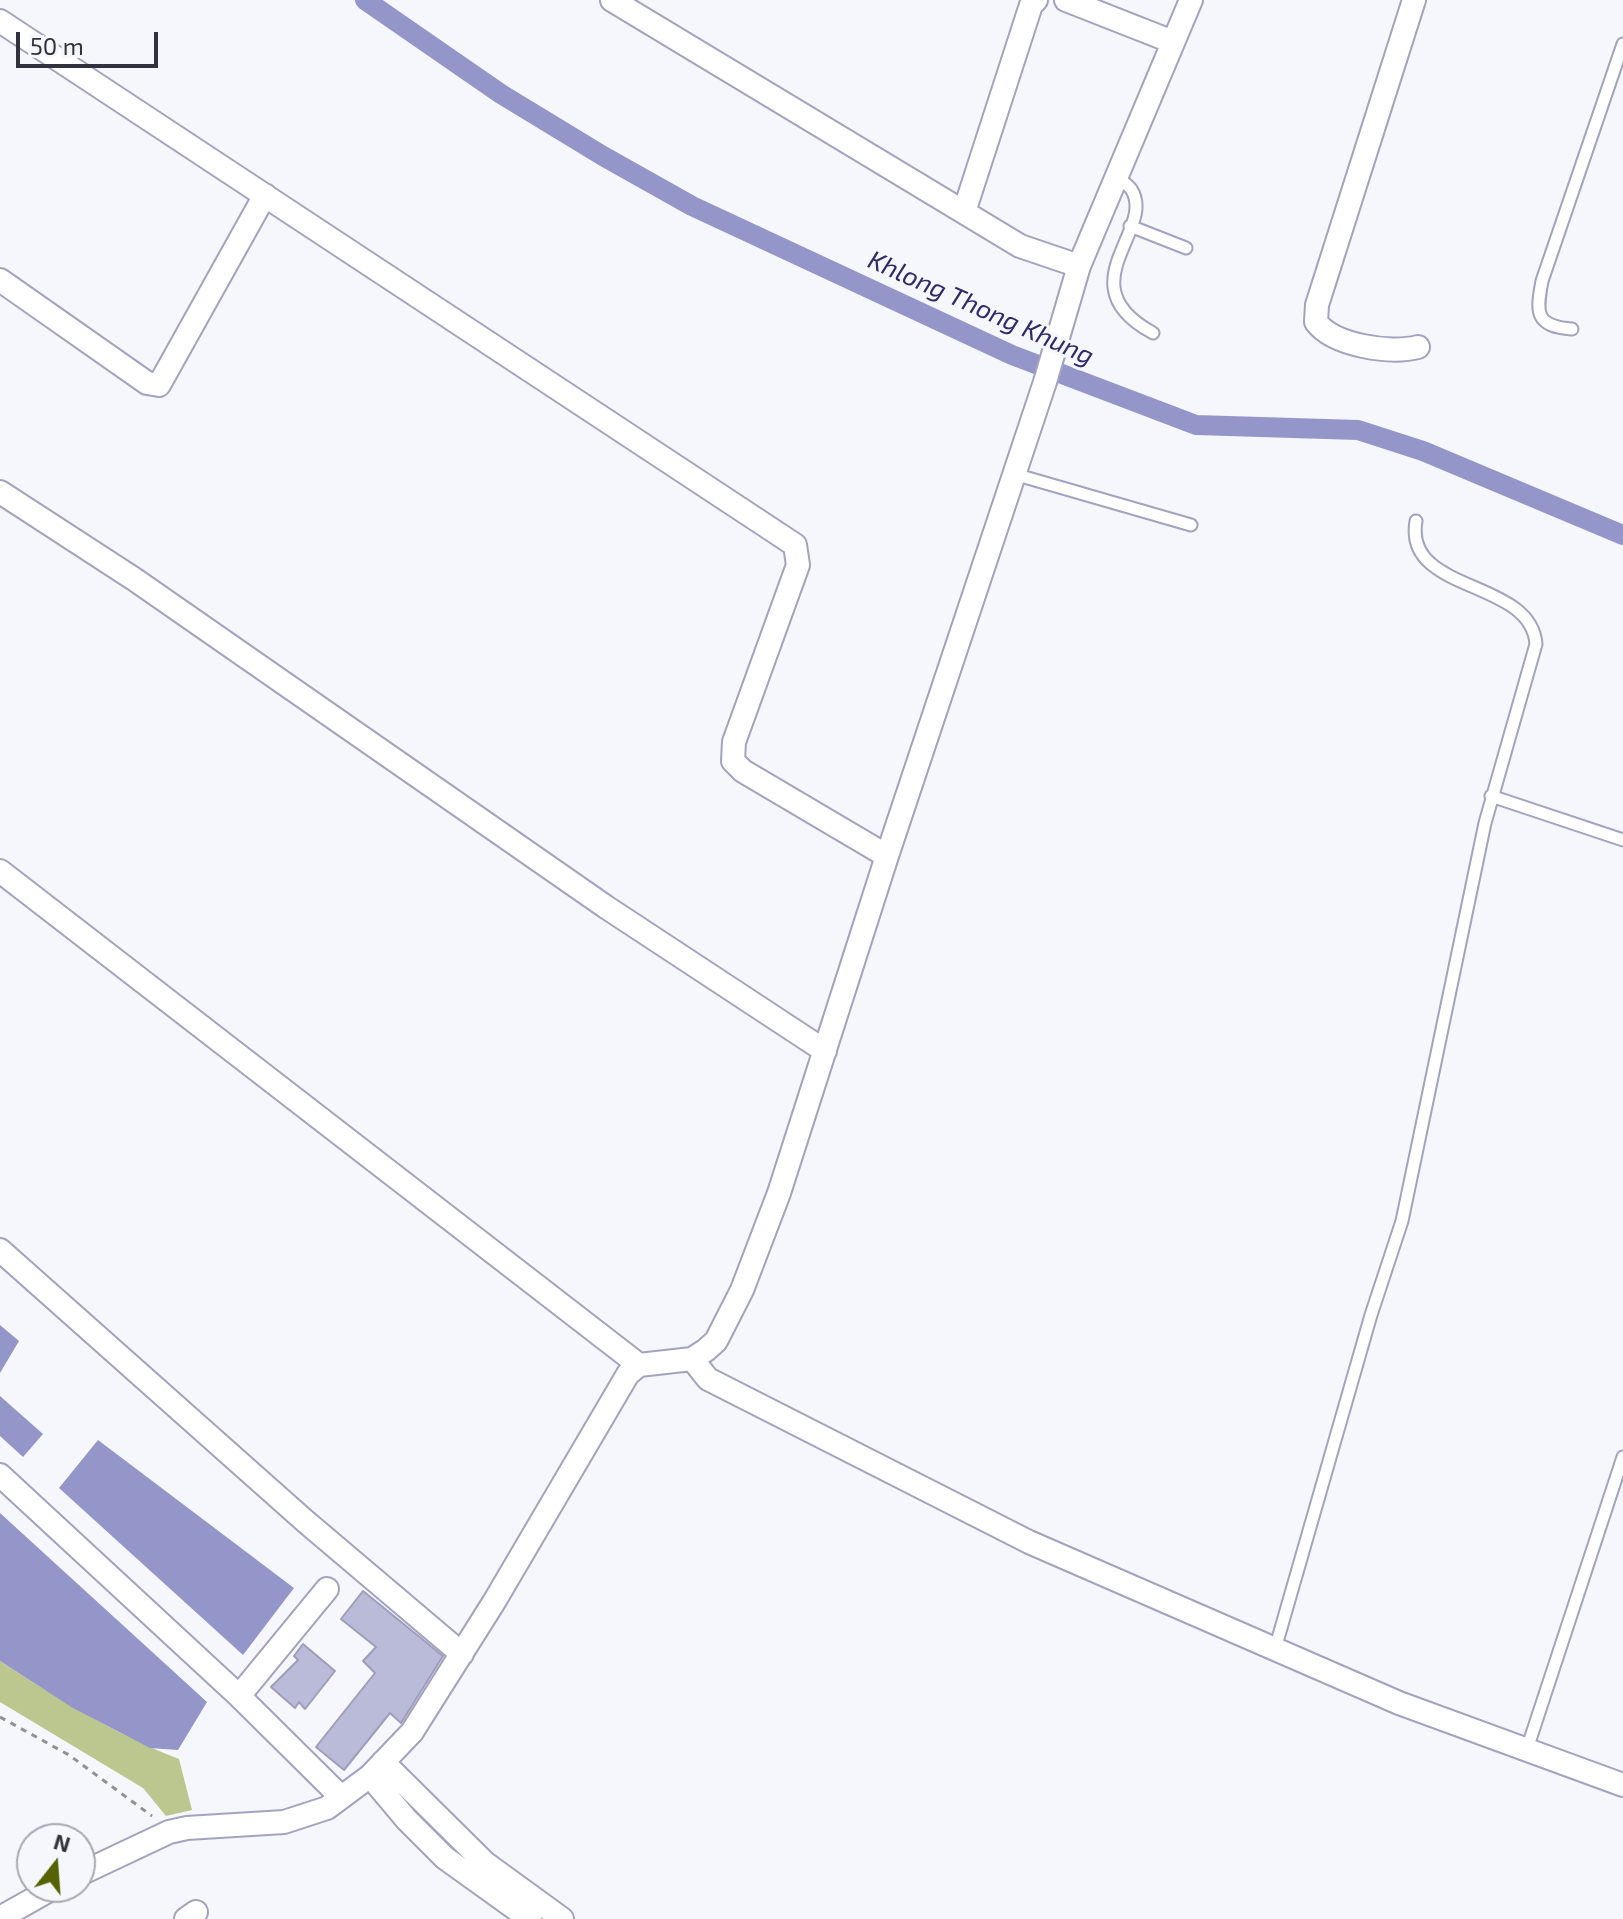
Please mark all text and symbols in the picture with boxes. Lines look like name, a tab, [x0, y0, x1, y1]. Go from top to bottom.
scale bar	[20, 16, 162, 66]
text: 50 m	[30, 31, 84, 60]
water label: Khlong Thong Khung	[863, 244, 1099, 372]
north arrow	[16, 1823, 96, 1903]
text: N	[51, 1827, 74, 1857]

